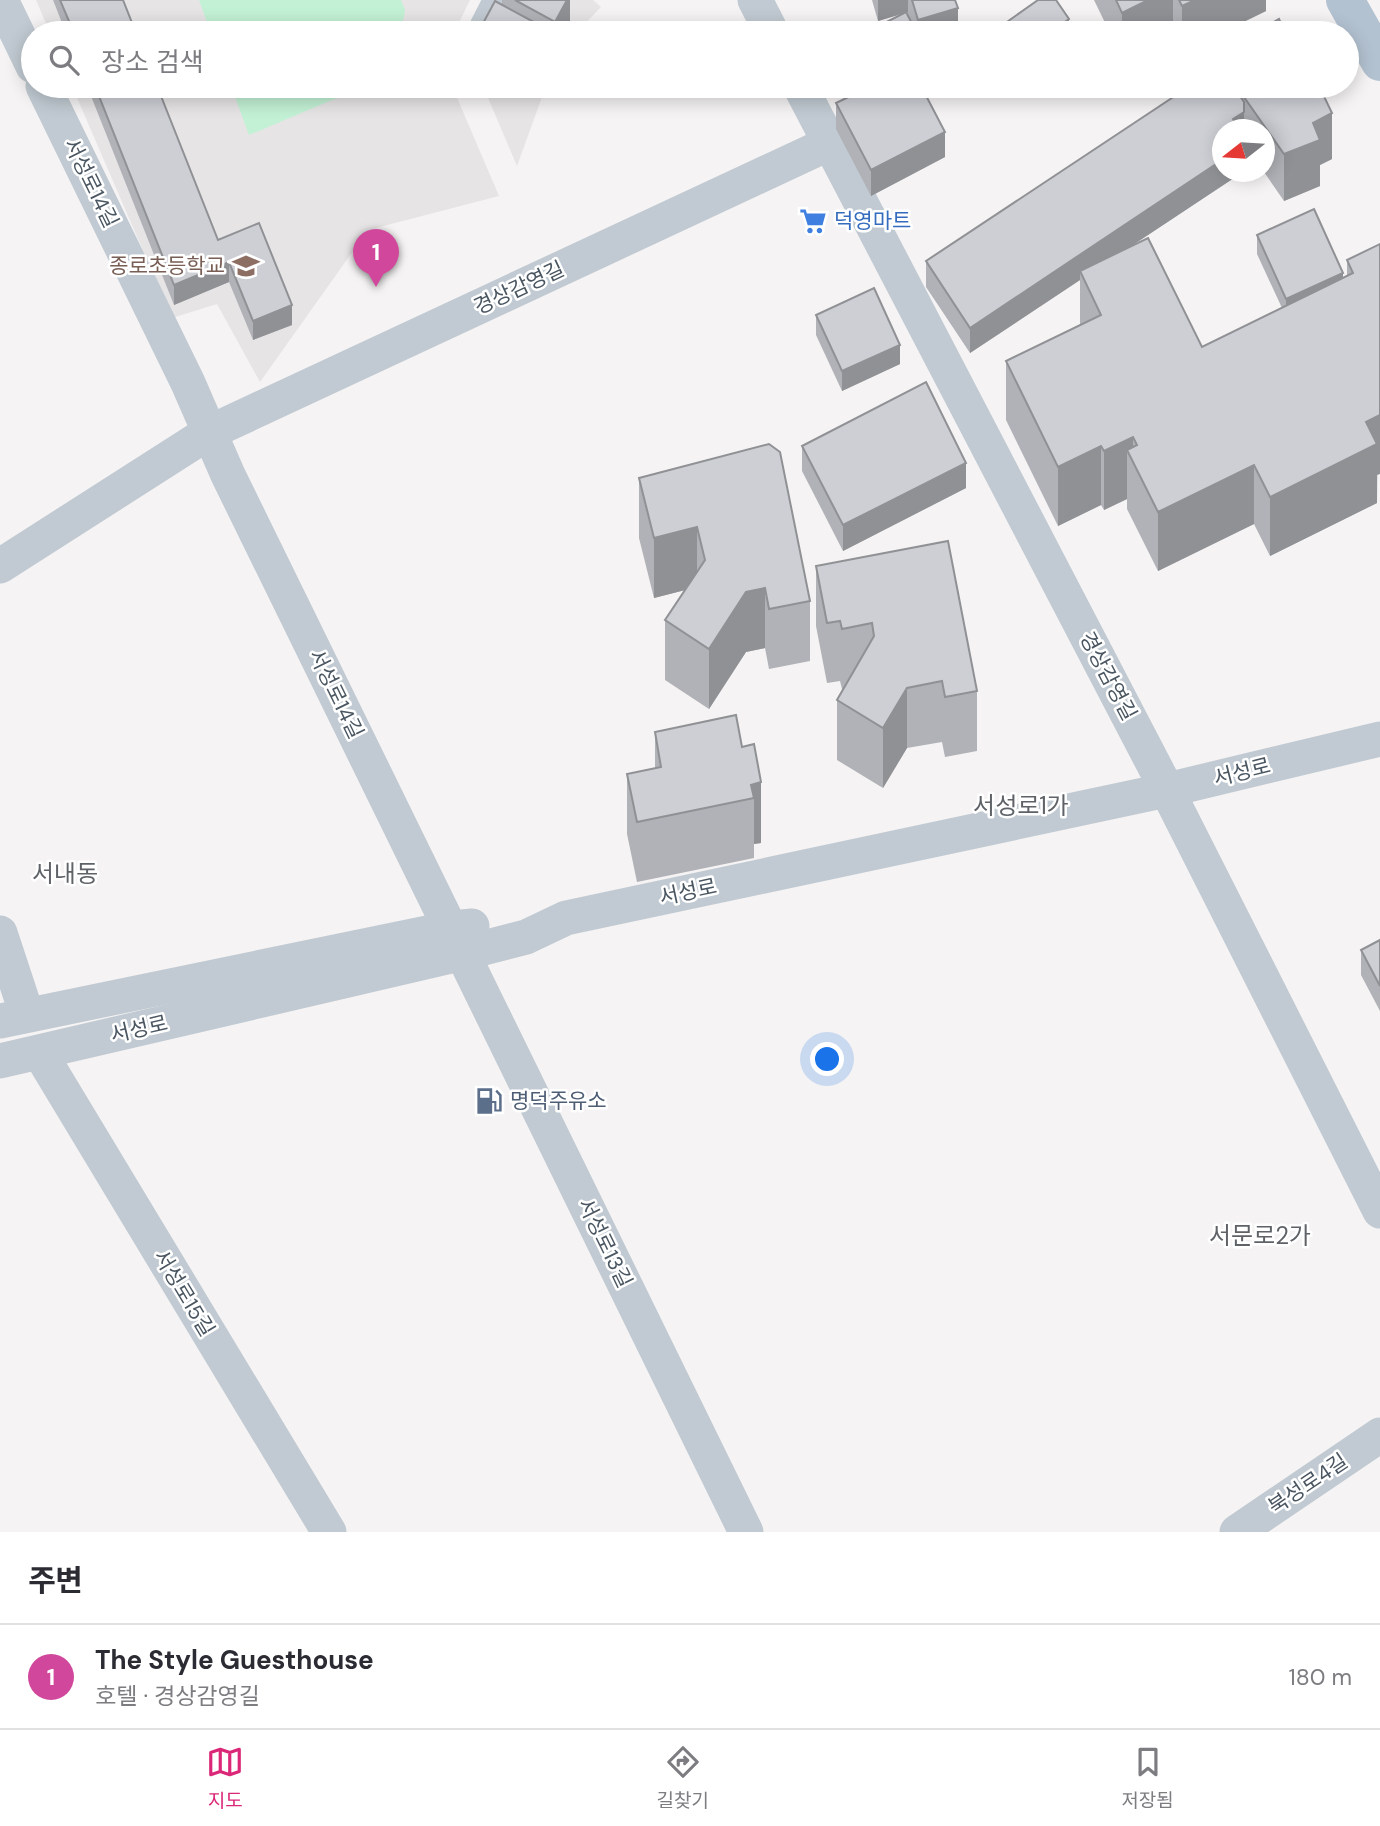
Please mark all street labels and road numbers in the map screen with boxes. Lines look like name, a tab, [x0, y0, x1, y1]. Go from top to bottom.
street label: 서성로14길	[57, 133, 125, 233]
street label: 경상감영길	[469, 255, 569, 321]
street label: 경상감영길	[1073, 627, 1143, 725]
street label: 서성로14길	[302, 644, 370, 744]
street label: 서성로	[1210, 751, 1274, 793]
street label: 서성로	[657, 872, 719, 912]
street label: 서성로	[108, 1009, 170, 1049]
street label: 서성로13길	[571, 1194, 639, 1292]
street label: 서성로15길	[147, 1244, 221, 1342]
street label: 북성로4길	[1263, 1447, 1353, 1521]

